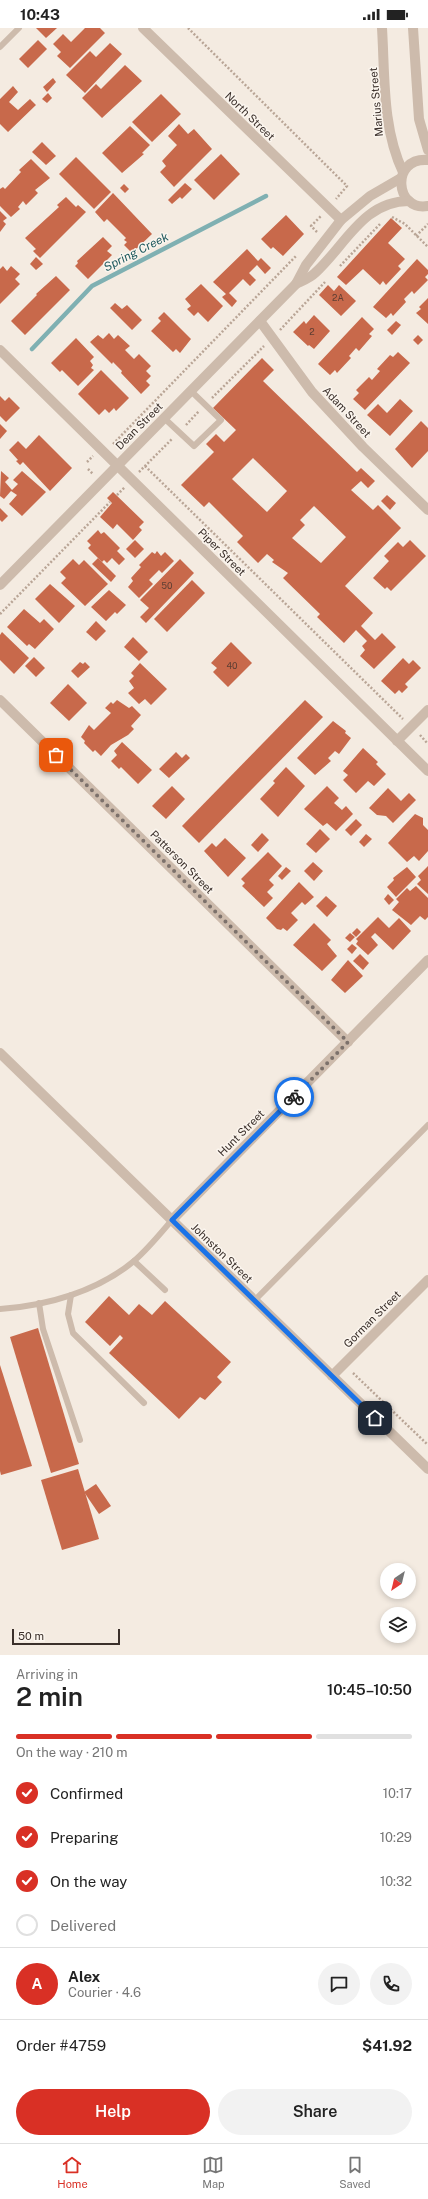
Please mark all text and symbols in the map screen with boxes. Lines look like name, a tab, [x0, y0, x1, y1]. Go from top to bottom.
text: 10:43	[20, 6, 60, 23]
street label: Marius Street	[367, 67, 385, 137]
street label: North Street	[223, 89, 277, 143]
water label: Spring Creek	[101, 229, 171, 274]
house number: 2A	[332, 292, 344, 303]
house number: 2	[309, 326, 315, 337]
street label: Adam Street	[321, 384, 373, 440]
street label: Dean Street	[113, 400, 165, 452]
street label: Piper Street	[196, 526, 248, 578]
house number: 50	[161, 580, 173, 591]
house number: 40	[226, 660, 238, 671]
pin	[39, 738, 73, 772]
icon: bag	[45, 744, 67, 766]
street label: Patterson Street	[148, 828, 216, 896]
courier	[274, 1077, 314, 1117]
icon: bike	[283, 1086, 305, 1108]
street label: Hunt Street	[216, 1108, 266, 1158]
street label: Johnston Street	[189, 1221, 255, 1285]
street label: Gorman Street	[341, 1288, 403, 1350]
pin	[358, 1401, 392, 1435]
icon: home	[364, 1407, 386, 1429]
north arrow	[380, 1563, 416, 1599]
map controls	[380, 1563, 416, 1643]
button: layers	[380, 1607, 416, 1643]
scale bar	[12, 1627, 120, 1646]
text: 50 m	[18, 1630, 44, 1642]
text: Arriving in	[16, 1667, 78, 1682]
text: 2 min	[16, 1681, 83, 1712]
text: 10:45–10:50	[327, 1681, 412, 1698]
text: On the way · 210 m	[16, 1745, 128, 1760]
icon: check	[16, 1782, 38, 1804]
text: Confirmed	[50, 1785, 123, 1802]
text: 10:17	[383, 1786, 412, 1801]
icon: check	[16, 1826, 38, 1848]
text: Preparing	[50, 1829, 119, 1846]
text: 10:29	[380, 1830, 412, 1845]
icon: check	[16, 1870, 38, 1892]
text: On the way	[50, 1873, 127, 1890]
text: 10:32	[380, 1874, 412, 1889]
text: Delivered	[50, 1917, 116, 1934]
button: chat	[318, 1963, 360, 2005]
button: phone	[370, 1963, 412, 2005]
text: Alex	[68, 1968, 100, 1985]
text: A	[32, 1975, 42, 1992]
text: Courier · 4.6	[68, 1985, 141, 2000]
text: Order #4759	[16, 2037, 106, 2054]
text: $41.92	[362, 2037, 412, 2054]
button: Help	[16, 2089, 210, 2135]
button: Share	[218, 2089, 412, 2135]
tab: Home	[57, 2154, 88, 2190]
tab: Map	[202, 2154, 225, 2190]
tab: Saved	[339, 2154, 371, 2190]

